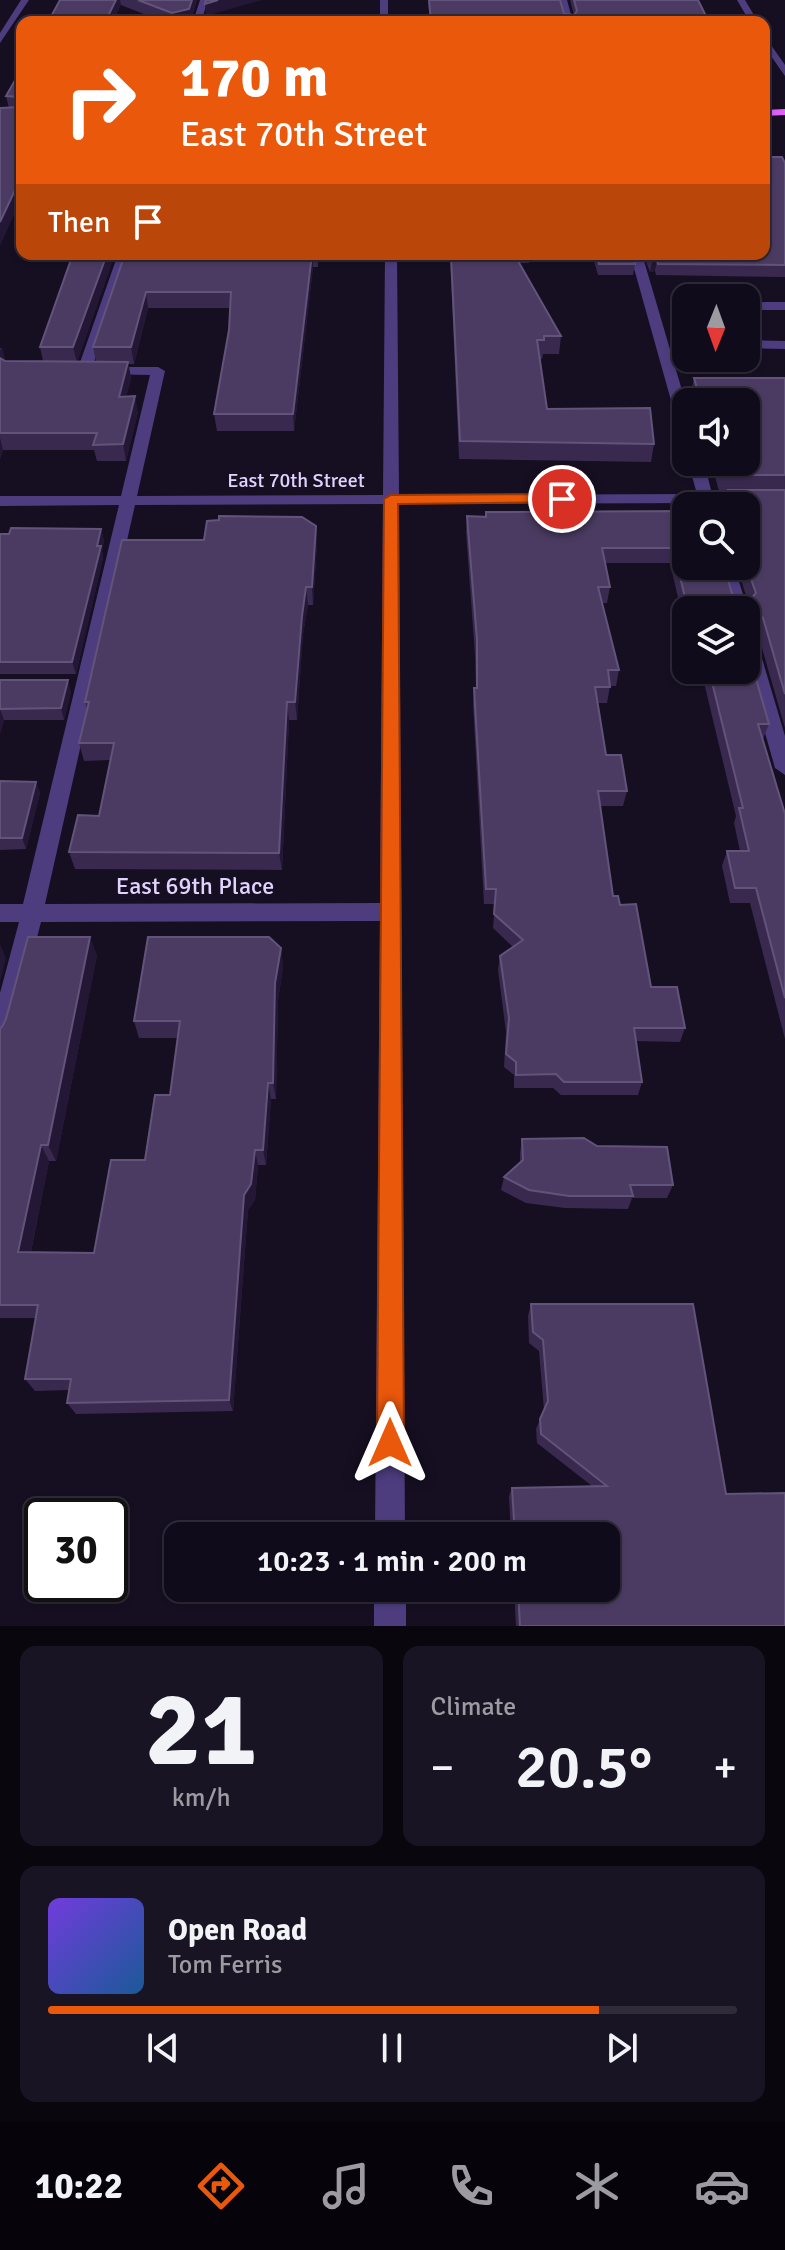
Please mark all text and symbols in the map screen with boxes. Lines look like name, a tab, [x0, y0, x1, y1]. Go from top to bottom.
text: 170 m	[180, 43, 328, 112]
icon: right	[48, 48, 152, 152]
text: East 70th Street	[180, 112, 427, 157]
icon: arrive	[126, 200, 170, 244]
text: Then	[48, 204, 110, 241]
north arrow	[672, 284, 760, 372]
map controls	[672, 284, 760, 684]
button: sound	[672, 388, 760, 476]
pin	[528, 465, 596, 533]
street label: East 70th Street	[227, 468, 365, 493]
icon: arrive	[540, 477, 584, 521]
button: search	[672, 492, 760, 580]
button: layers	[672, 596, 760, 684]
street label: East 69th Place	[116, 871, 274, 901]
position arrow	[348, 1401, 432, 1485]
speed limit sign: 30	[24, 1498, 128, 1602]
text: 10:23 · 1 min · 200 m	[257, 1543, 527, 1580]
text: 21	[145, 1666, 257, 1794]
text: Climate	[431, 1691, 516, 1723]
text: 20.5°	[515, 1731, 652, 1805]
text: −	[431, 1741, 454, 1795]
text: +	[713, 1741, 737, 1795]
text: km/h	[172, 1782, 231, 1814]
text: Open Road	[168, 1912, 307, 1949]
text: Tom Ferris	[168, 1949, 282, 1981]
icon: previous	[141, 2026, 185, 2070]
icon: pause	[370, 2026, 414, 2070]
icon: next	[600, 2026, 644, 2070]
icon: directions	[193, 2158, 249, 2214]
icon: music	[318, 2158, 374, 2214]
icon: phone	[443, 2158, 499, 2214]
icon: climate	[569, 2158, 625, 2214]
icon: car	[694, 2158, 750, 2214]
text: 10:22	[35, 2164, 123, 2209]

